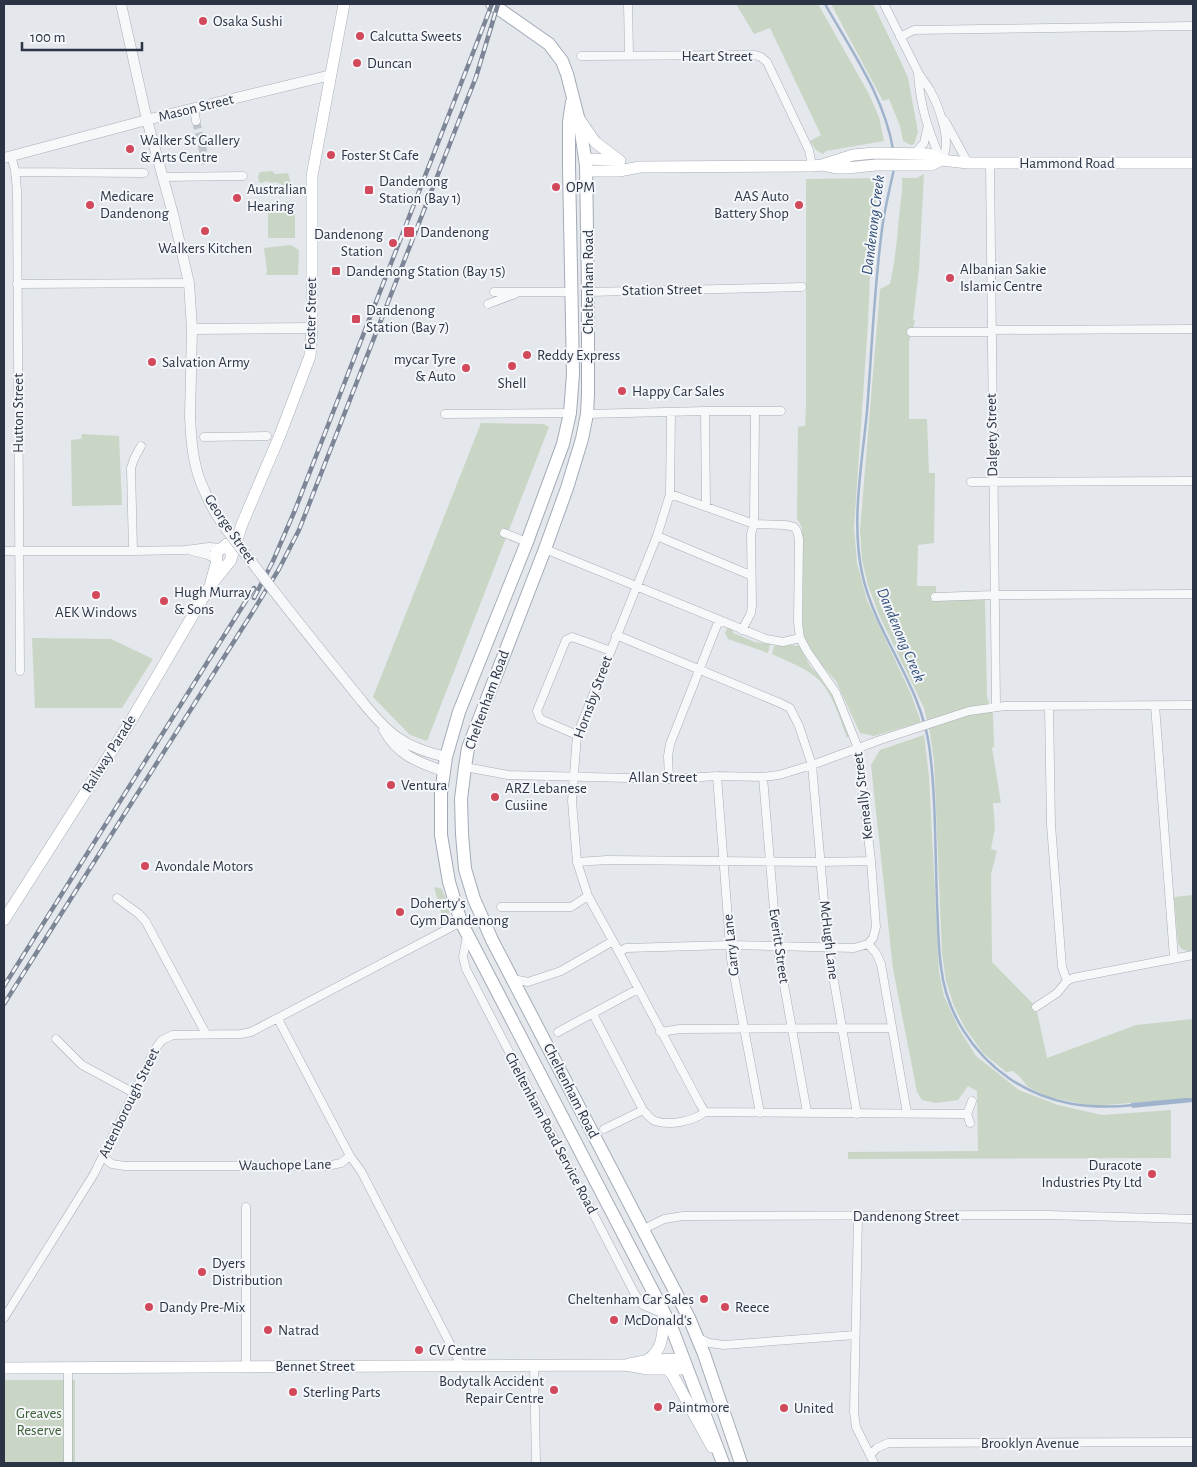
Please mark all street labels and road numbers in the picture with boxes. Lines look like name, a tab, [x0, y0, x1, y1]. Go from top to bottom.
street label: Heart Street	[681, 49, 753, 64]
street label: Mason Street	[157, 91, 235, 125]
street label: Hammond Road	[1019, 156, 1115, 171]
street label: Cheltenham Road	[581, 230, 596, 334]
street label: Foster Street	[303, 277, 319, 351]
street label: Station Street	[622, 282, 702, 298]
street label: Hutton Street	[11, 373, 26, 453]
street label: Dalgety Street	[984, 393, 1000, 477]
street label: George Street	[202, 492, 259, 566]
street label: Cheltenham Road	[462, 648, 512, 752]
street label: Hornsby Street	[571, 653, 615, 740]
street label: Railway Parade	[79, 713, 139, 795]
street label: Keneally Street	[850, 751, 876, 841]
street label: Allan Street	[629, 770, 697, 785]
street label: McHugh Lane	[817, 899, 841, 981]
street label: Everitt Street	[766, 907, 792, 985]
street label: Garry Lane	[720, 913, 742, 977]
street label: Cheltenham Road	[541, 1041, 601, 1141]
street label: Attenborough Street	[96, 1046, 162, 1160]
street label: Cheltenham Road Service Road	[502, 1050, 600, 1216]
street label: Wauchope Lane	[238, 1157, 332, 1173]
street label: Dandenong Street	[853, 1209, 960, 1224]
street label: Bennet Street	[275, 1359, 355, 1374]
street label: Brooklyn Avenue	[981, 1436, 1079, 1451]

